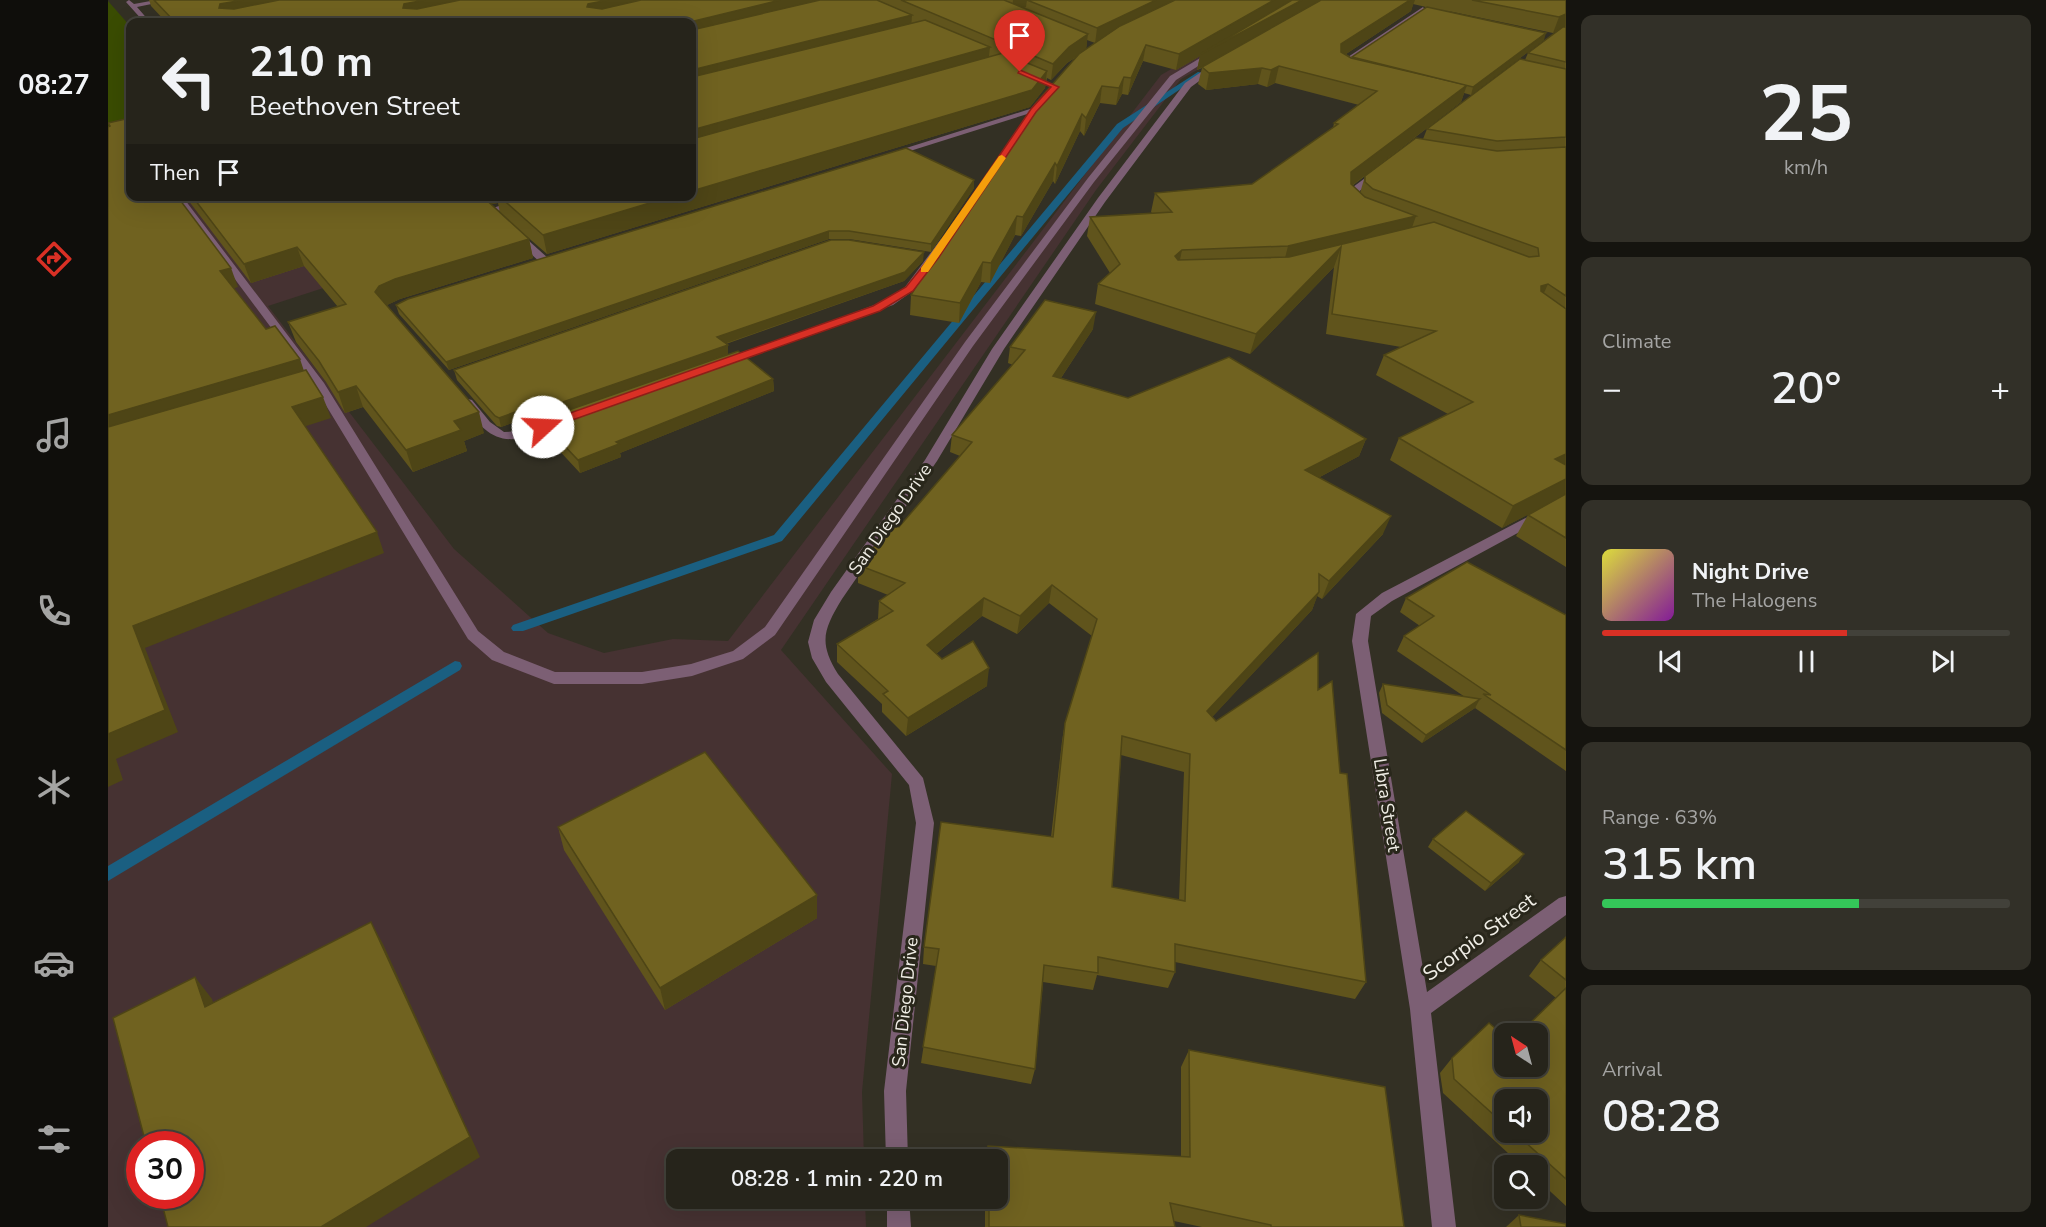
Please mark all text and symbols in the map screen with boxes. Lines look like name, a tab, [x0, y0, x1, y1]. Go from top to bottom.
pin	[994, 10, 1045, 72]
icon: arrive	[1003, 19, 1036, 52]
text: 210 m	[249, 34, 373, 91]
icon: left	[150, 42, 228, 120]
text: 25	[1759, 61, 1853, 168]
text: 08:27	[18, 67, 90, 104]
text: Beethoven Street	[249, 88, 460, 125]
text: km/h	[1784, 154, 1828, 181]
icon: arrive	[212, 156, 245, 189]
text: Then	[150, 158, 200, 188]
icon: directions	[33, 238, 75, 280]
text: Climate	[1602, 328, 1671, 355]
text: 20°	[1771, 358, 1841, 419]
text: −	[1602, 367, 1622, 412]
text: +	[1990, 367, 2010, 412]
position arrow	[511, 395, 575, 459]
icon: music	[33, 414, 75, 456]
street label: San Diego Drive	[843, 459, 937, 579]
text: Night Drive	[1692, 557, 1809, 587]
text: The Halogens	[1692, 587, 1817, 614]
icon: phone	[33, 590, 75, 632]
icon: previous	[1654, 645, 1687, 678]
icon: pause	[1790, 645, 1823, 678]
icon: next	[1926, 645, 1959, 678]
street label: Libra Street	[1368, 757, 1406, 854]
icon: climate	[33, 766, 75, 808]
text: Range · 63%	[1602, 804, 1717, 831]
text: 315 km	[1602, 834, 1757, 895]
street label: Scorpio Street	[1417, 886, 1542, 987]
street label: San Diego Drive	[886, 936, 924, 1068]
icon: car	[33, 942, 75, 984]
north arrow	[1494, 1023, 1548, 1077]
map controls	[1494, 1023, 1548, 1209]
text: Arrival	[1602, 1056, 1662, 1083]
text: 08:28	[1602, 1086, 1721, 1147]
button: sound	[1494, 1089, 1548, 1143]
icon: filters	[33, 1118, 75, 1160]
speed limit sign: 30	[126, 1131, 204, 1209]
button: search	[1494, 1155, 1548, 1209]
text: 08:28 · 1 min · 220 m	[731, 1164, 943, 1194]

